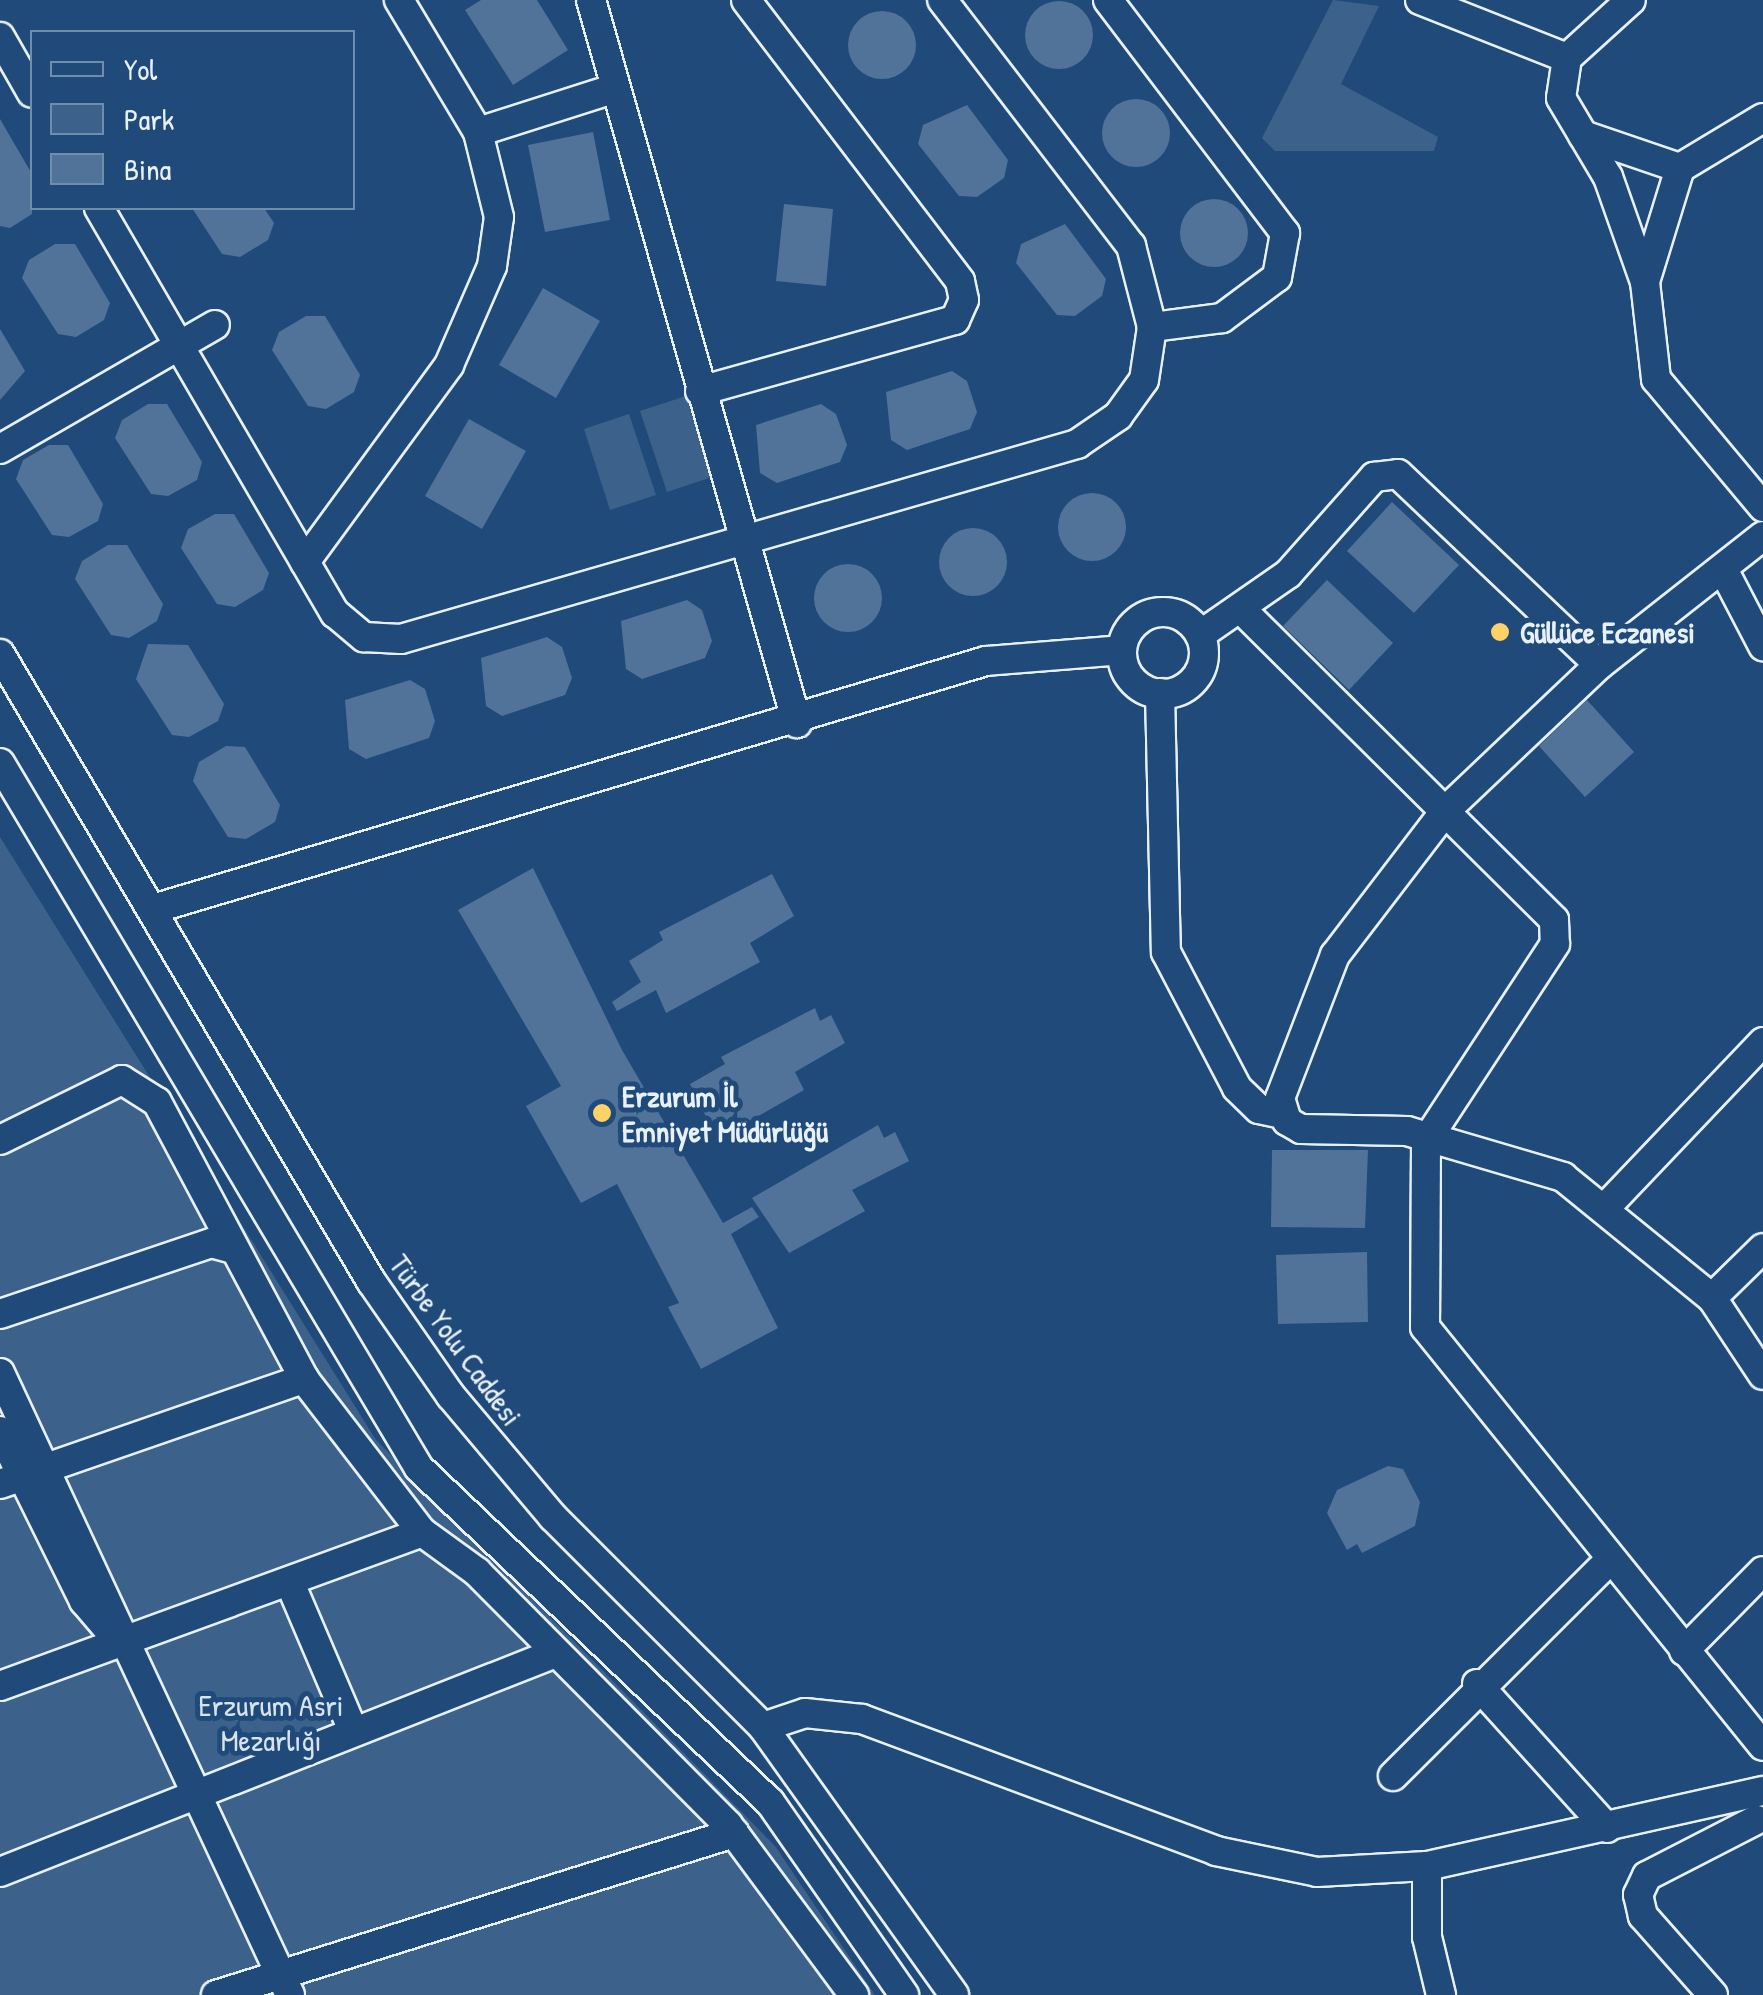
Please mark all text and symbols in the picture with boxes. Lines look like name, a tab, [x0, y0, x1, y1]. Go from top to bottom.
legend	[30, 30, 355, 210]
text: Yol	[124, 49, 157, 89]
text: Park	[124, 99, 174, 139]
text: Bina	[124, 149, 171, 189]
place label: Güllüce Eczanesi	[1520, 614, 1695, 650]
marker: Güllüce Eczanesi	[1489, 621, 1511, 643]
place label: Erzurum İl Emniyet Müdürlüğü	[622, 1078, 828, 1148]
marker: Erzurum İl Emniyet Müdürlüğü	[591, 1102, 613, 1124]
street label: Türbe Yolu Caddesi	[382, 1247, 530, 1433]
park label: Erzurum Asri Mezarlığı	[199, 1687, 343, 1758]

